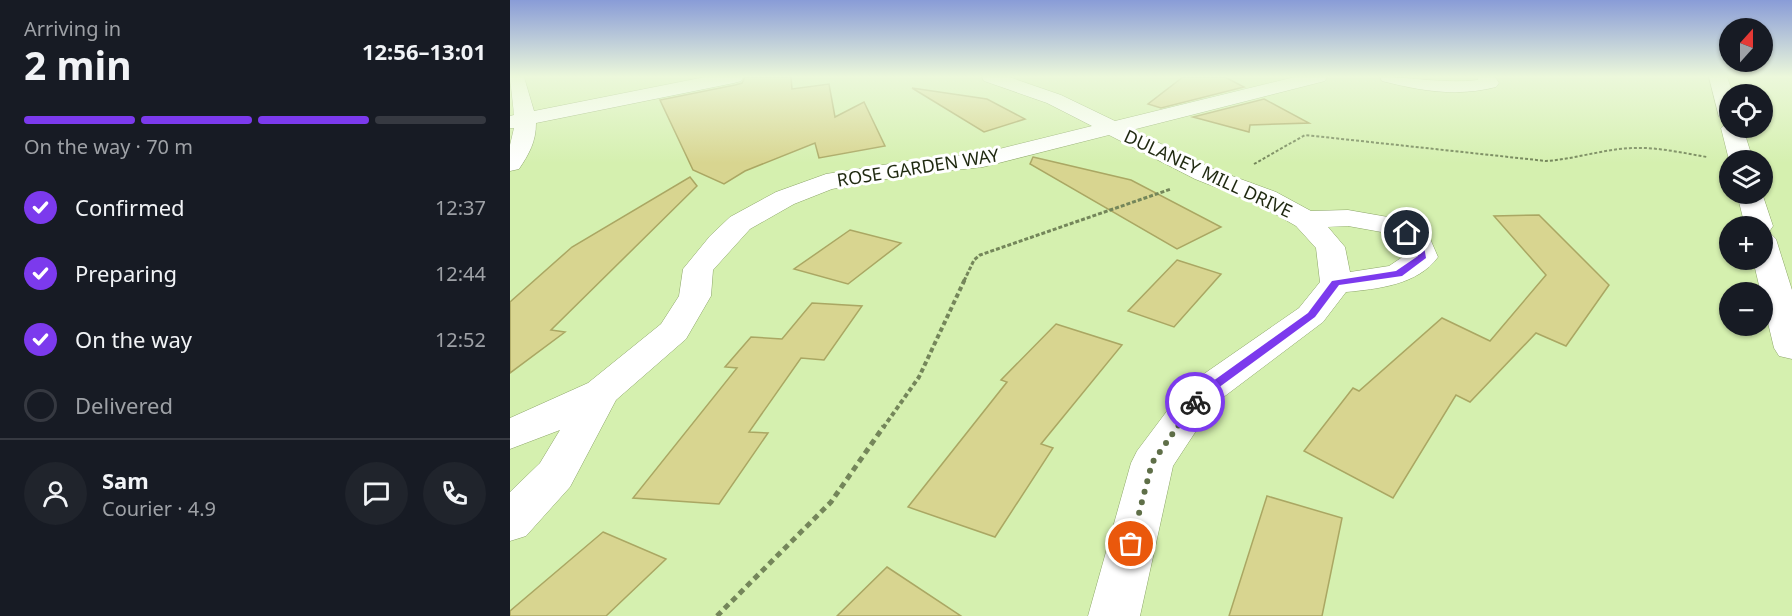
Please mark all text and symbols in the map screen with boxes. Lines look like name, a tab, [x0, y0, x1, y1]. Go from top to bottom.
text: Arriving in	[24, 15, 121, 42]
north arrow	[1719, 18, 1773, 72]
map controls	[1719, 18, 1773, 336]
text: 12:56–13:01	[362, 36, 486, 66]
text: 2 min	[24, 38, 131, 91]
button: locate	[1719, 84, 1773, 138]
street label: DULANEY MILL DRIVE	[1120, 124, 1296, 223]
text: On the way · 70 m	[24, 133, 193, 160]
street label: ROSE GARDEN WAY	[835, 142, 1001, 192]
button: layers	[1719, 150, 1773, 204]
icon: check	[24, 191, 57, 224]
text: Confirmed	[75, 192, 185, 222]
text: 12:37	[435, 194, 486, 221]
pin	[1381, 207, 1432, 258]
icon: home	[1390, 216, 1423, 249]
button: +	[1719, 216, 1773, 270]
icon: check	[24, 257, 57, 290]
text: Preparing	[75, 258, 177, 288]
text: 12:44	[435, 260, 486, 287]
button: −	[1719, 282, 1773, 336]
icon: check	[24, 323, 57, 356]
text: On the way	[75, 324, 192, 354]
text: 12:52	[435, 326, 486, 353]
courier	[1165, 372, 1225, 432]
icon: bike	[1179, 386, 1212, 419]
text: Delivered	[75, 390, 173, 420]
button: person	[24, 462, 87, 525]
button: chat	[345, 462, 408, 525]
button: phone	[423, 462, 486, 525]
text: Sam	[102, 465, 149, 495]
text: Courier · 4.9	[102, 495, 216, 522]
pin	[1105, 518, 1156, 569]
icon: bag	[1114, 527, 1147, 560]

